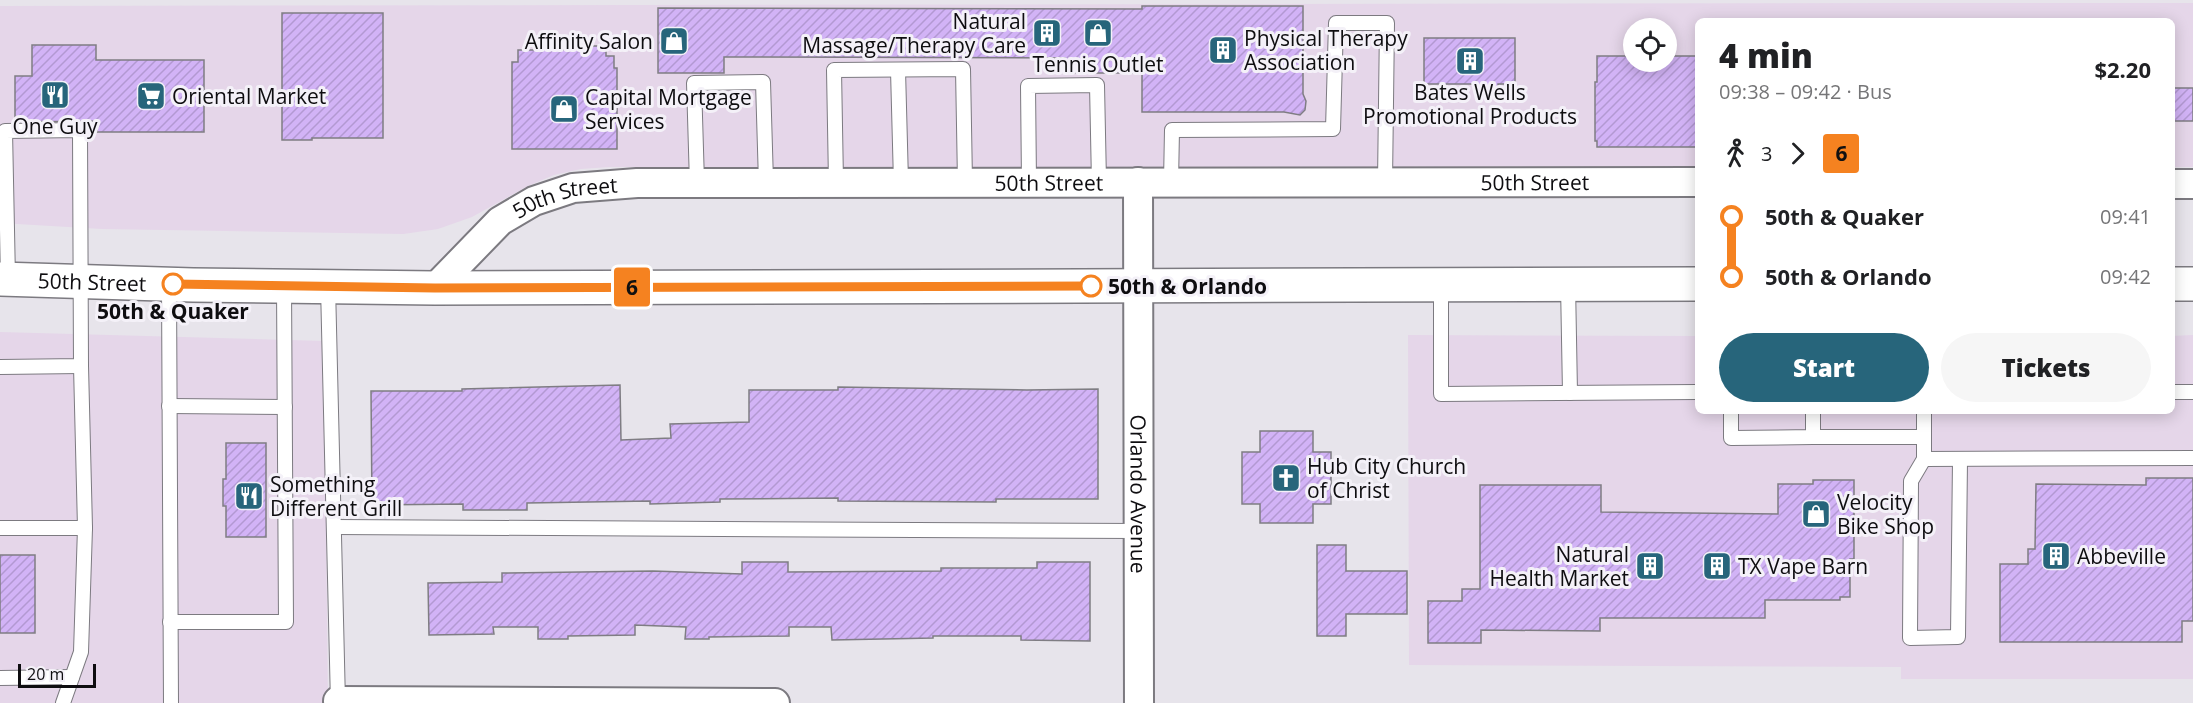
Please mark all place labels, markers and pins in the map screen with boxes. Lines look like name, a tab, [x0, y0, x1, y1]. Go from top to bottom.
place label: Natural Massage/Therapy Care	[802, 7, 1026, 59]
building icon: Natural Massage/Therapy Care	[1031, 17, 1063, 49]
shop icon: Tennis Outlet	[1082, 17, 1114, 49]
place label: Physical Therapy Association	[1244, 24, 1408, 76]
shop icon: Affinity Salon	[658, 25, 690, 57]
place label: Affinity Salon	[525, 27, 653, 55]
building icon: Physical Therapy Association	[1207, 34, 1239, 66]
building icon: Bates Wells Promotional Products	[1454, 45, 1486, 77]
place label: Tennis Outlet	[1032, 50, 1164, 78]
place label: Bates Wells Promotional Products	[1363, 78, 1577, 130]
restaurant icon: One Guy	[39, 79, 71, 111]
supermarket icon: Oriental Market	[135, 80, 167, 112]
place label: Oriental Market	[172, 82, 326, 110]
place label: Capital Mortgage Services	[585, 83, 752, 135]
shop icon: Capital Mortgage Services	[548, 93, 580, 125]
place label: One Guy	[12, 112, 98, 140]
place label: 50th & Orlando	[1108, 272, 1267, 300]
marker: 50th & Quaker	[162, 273, 184, 295]
marker: 50th & Orlando	[1080, 275, 1102, 297]
place label: 50th & Quaker	[97, 297, 249, 325]
place label: Hub City Church of Christ	[1307, 452, 1466, 504]
church icon: Hub City Church of Christ	[1270, 462, 1302, 494]
place label: Something Different Grill	[270, 470, 402, 522]
restaurant icon: Something Different Grill	[233, 480, 265, 512]
place label: Velocity Bike Shop	[1837, 488, 1934, 540]
shop icon: Velocity Bike Shop	[1800, 498, 1832, 530]
place label: Natural Health Market	[1489, 540, 1629, 592]
building icon: Abbeville	[2040, 540, 2072, 572]
place label: Abbeville	[2077, 542, 2166, 570]
building icon: Natural Health Market	[1634, 550, 1666, 582]
building icon: TX Vape Barn	[1701, 550, 1733, 582]
place label: TX Vape Barn	[1738, 552, 1868, 580]

